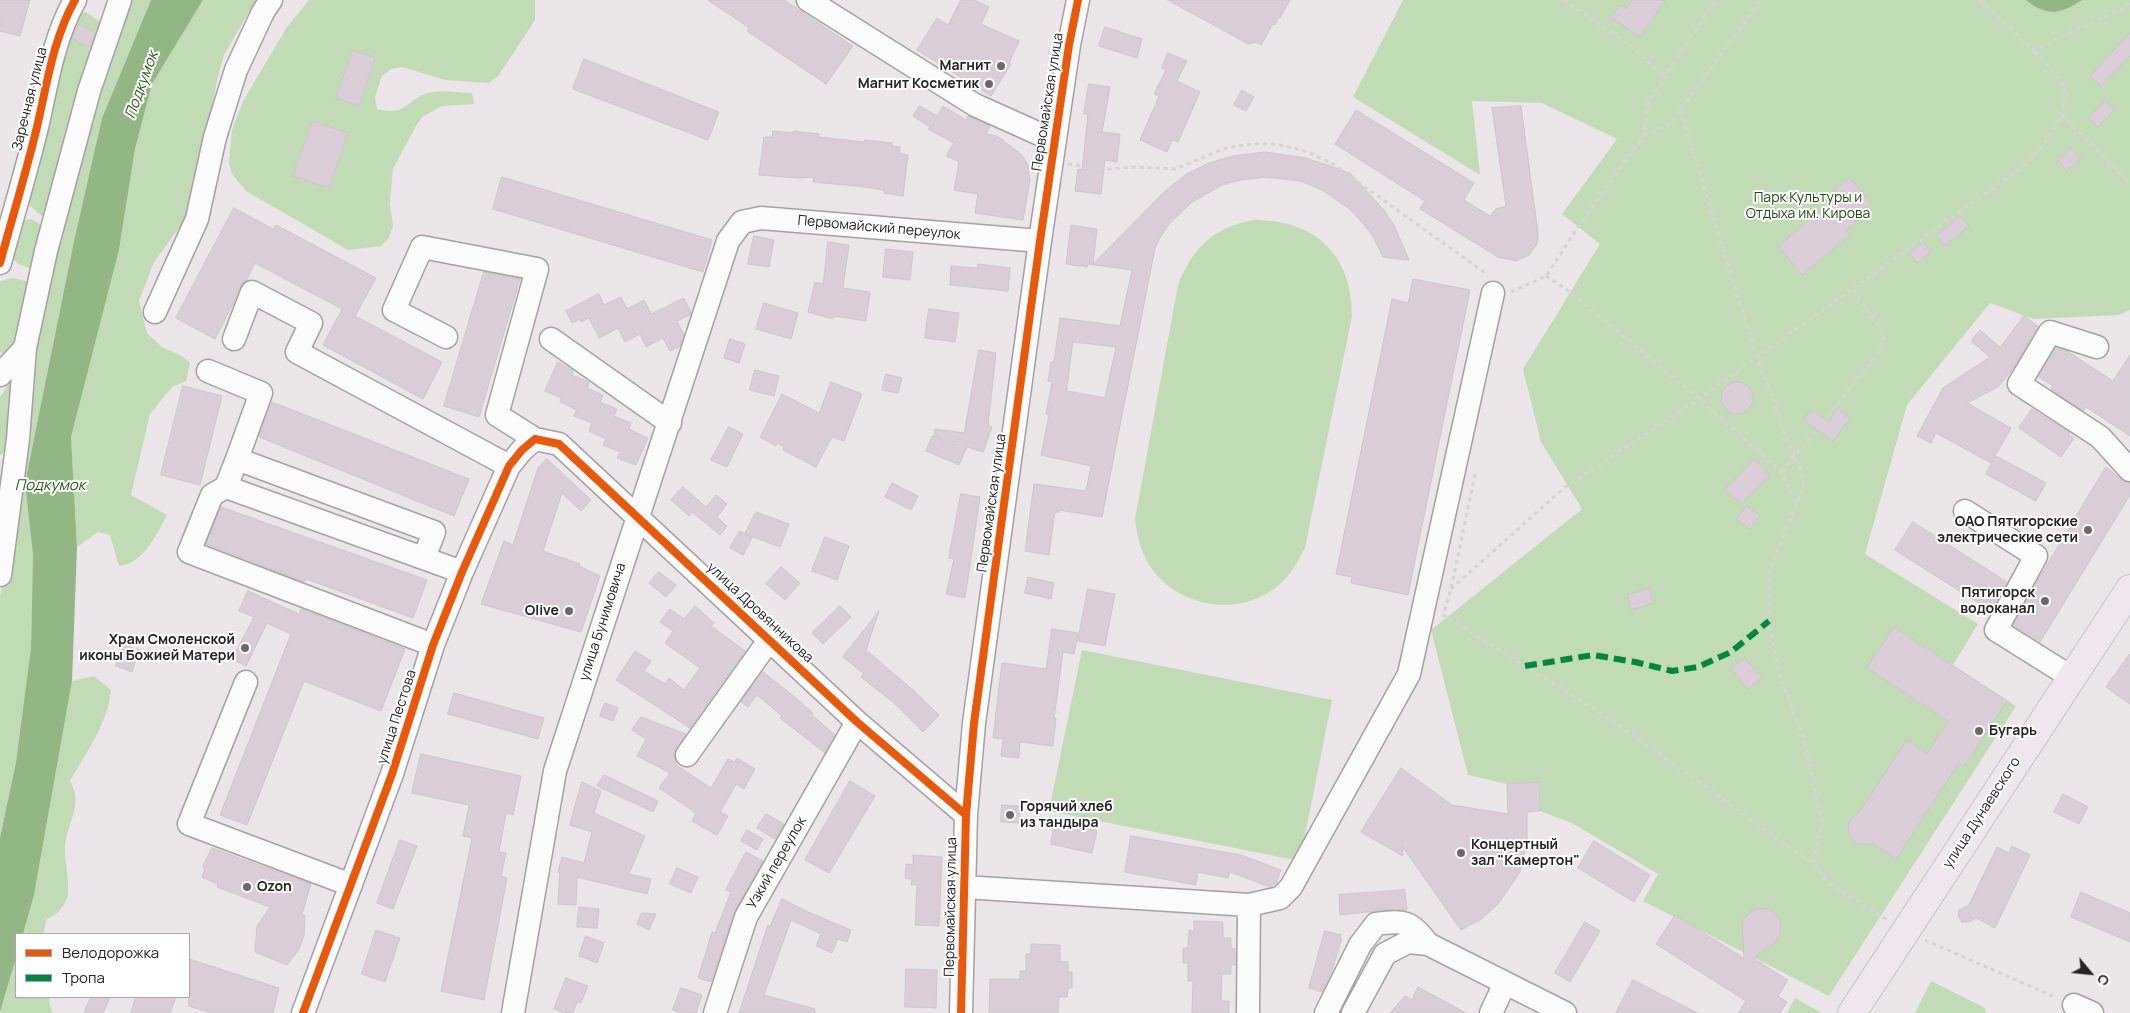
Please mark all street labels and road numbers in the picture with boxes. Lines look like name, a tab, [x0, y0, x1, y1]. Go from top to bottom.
street label: Первомайская улица	[1029, 32, 1067, 172]
street label: Заречная улица	[9, 45, 51, 153]
street label: Первомайский переулок	[797, 213, 961, 243]
street label: Первомайская улица	[974, 433, 1010, 573]
street label: улица Дровянникова	[703, 559, 817, 667]
street label: улица Бунимовича	[576, 561, 630, 683]
street label: улица Пестова	[374, 668, 420, 766]
street label: улица Дунаевского	[1940, 754, 2024, 872]
street label: Узкий переулок	[744, 814, 810, 912]
street label: Первомайская улица	[941, 837, 961, 977]

